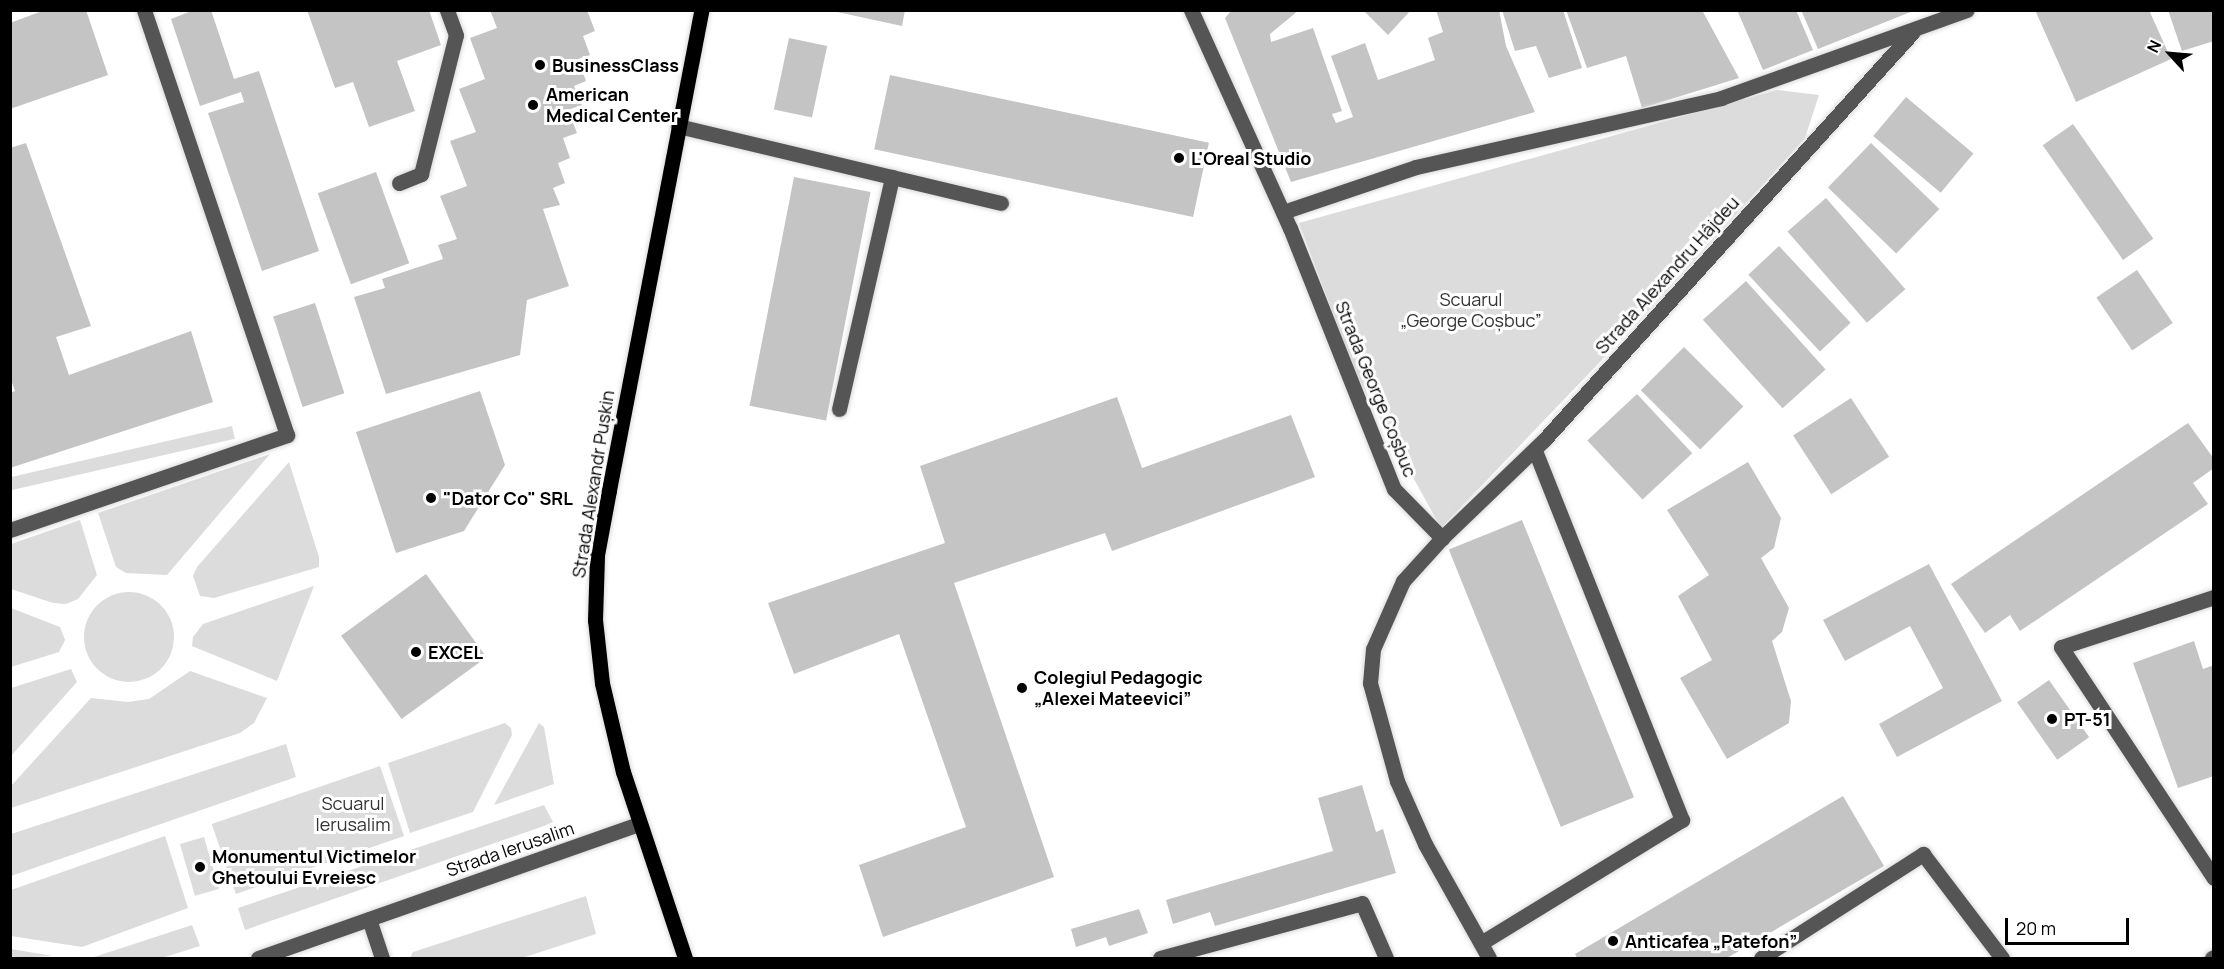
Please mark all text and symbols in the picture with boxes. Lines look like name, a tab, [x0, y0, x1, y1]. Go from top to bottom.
north arrow	[2140, 24, 2200, 84]
text: N	[2141, 36, 2166, 56]
place label: BusinessClass	[552, 54, 679, 76]
marker: BusinessClass	[533, 58, 547, 72]
place label: American Medical Center	[546, 84, 678, 127]
marker: American Medical Center	[524, 96, 542, 114]
place label: L'Oreal Studio	[1191, 147, 1311, 169]
marker: L'Oreal Studio	[1172, 151, 1186, 165]
street label: Strada Alexandru Hâjdeu	[1591, 192, 1743, 358]
park label: Scuarul „George Coșbuc”	[1400, 289, 1542, 332]
street label: Strada George Coșbuc	[1331, 298, 1421, 480]
street label: Strada Alexandr Pușkin	[567, 389, 619, 579]
place label: "Dator Co" SRL	[443, 487, 573, 509]
marker: "Dator Co" SRL	[424, 491, 438, 505]
place label: EXCEL	[428, 641, 483, 663]
marker: EXCEL	[409, 645, 423, 659]
place label: Colegiul Pedagogic „Alexei Mateevici”	[1034, 667, 1203, 710]
marker: Colegiul Pedagogic „Alexei Mateevici”	[1015, 681, 1029, 695]
place label: PT-51	[2064, 708, 2111, 730]
marker: PT-51	[2045, 712, 2059, 726]
park label: Scuarul Ierusalim	[315, 793, 391, 836]
street label: Strada Ierusalim	[443, 817, 577, 881]
place label: Monumentul Victimelor Ghetoului Evreiesc	[212, 846, 416, 888]
marker: Monumentul Victimelor Ghetoului Evreiesc	[193, 860, 207, 874]
scale bar	[2008, 906, 2132, 944]
text: 20 m	[2016, 916, 2056, 940]
place label: Anticafea „Patefon”	[1625, 930, 1797, 952]
marker: Anticafea „Patefon”	[1606, 934, 1620, 948]

